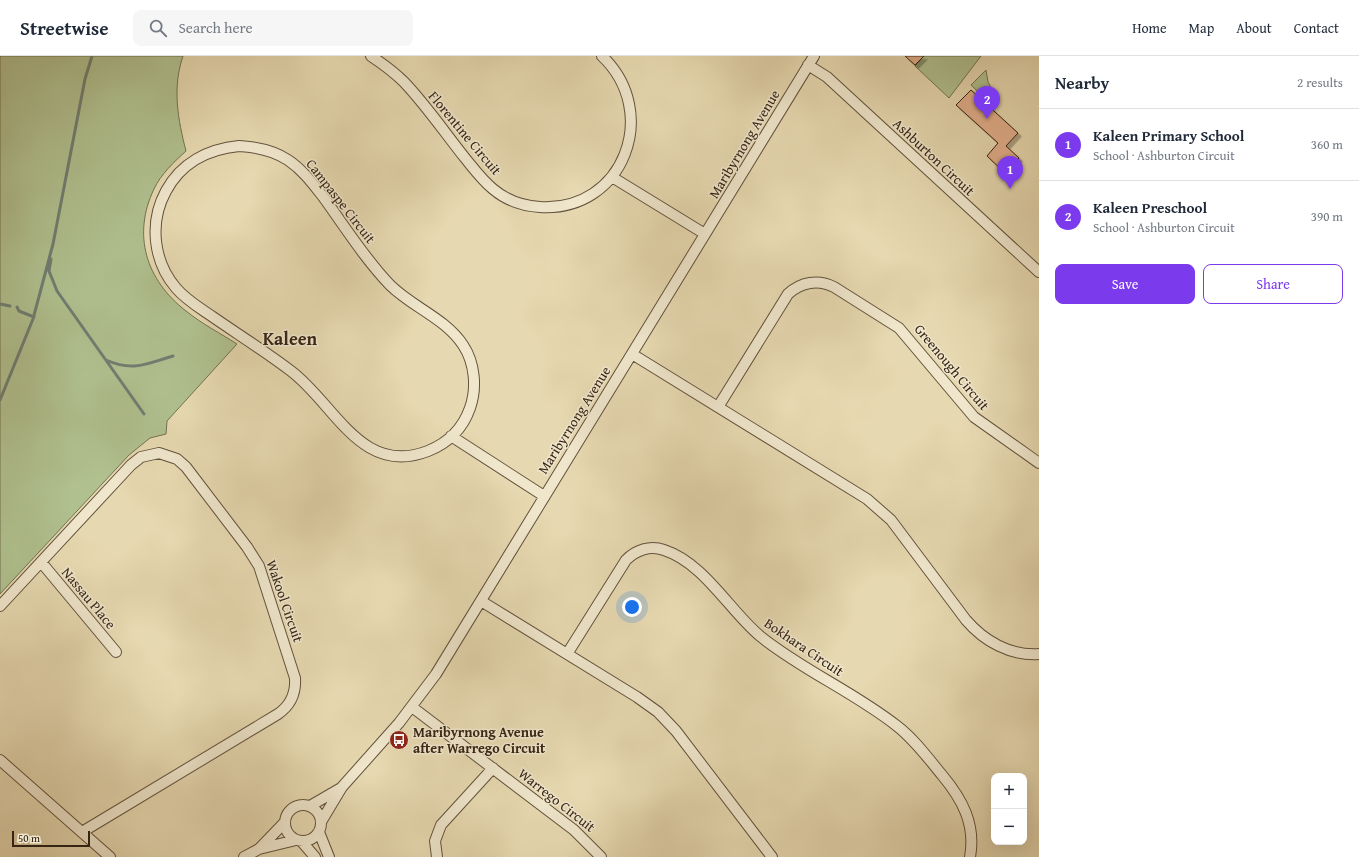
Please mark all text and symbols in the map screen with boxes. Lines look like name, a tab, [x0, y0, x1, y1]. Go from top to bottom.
search box	[133, 10, 413, 46]
text: Streetwise	[20, 14, 109, 42]
icon: search	[147, 17, 169, 39]
text: Search here	[179, 17, 253, 38]
text: Home	[1132, 18, 1167, 38]
text: Map	[1189, 18, 1214, 38]
text: About	[1236, 18, 1272, 38]
text: Contact	[1294, 18, 1339, 38]
text: Nearby	[1055, 70, 1109, 95]
text: 2 results	[1297, 73, 1343, 92]
street label: Maribyrnong Avenue	[704, 85, 785, 202]
pin: 2	[974, 86, 1000, 119]
street label: Florentine Circuit	[424, 87, 506, 179]
street label: Ashburton Circuit	[889, 114, 979, 200]
text: Kaleen Primary School	[1093, 125, 1244, 146]
text: 1	[1065, 135, 1071, 154]
text: 360 m	[1311, 135, 1343, 154]
text: School · Ashburton Circuit	[1093, 146, 1235, 165]
street label: Campaspe Circuit	[302, 155, 380, 248]
pin: 1	[997, 156, 1023, 189]
text: Kaleen Preschool	[1093, 197, 1207, 218]
text: 2	[1065, 207, 1071, 226]
text: 390 m	[1311, 207, 1343, 226]
text: School · Ashburton Circuit	[1093, 218, 1235, 237]
button: Save	[1055, 264, 1195, 304]
button: Share	[1203, 264, 1343, 304]
street label: Greenough Circuit	[910, 320, 994, 415]
district label: Kaleen	[263, 325, 318, 352]
street label: Maribyrnong Avenue	[533, 362, 615, 478]
street label: Wakool Circuit	[262, 557, 308, 645]
street label: Nassau Place	[57, 563, 121, 633]
your location	[622, 597, 642, 617]
street label: Bokhara Circuit	[760, 613, 848, 681]
place label: Maribyrnong Avenue after Warrego Circuit	[413, 722, 546, 758]
bus stop icon: Maribyrnong Avenue after Warrego Circuit	[388, 729, 410, 751]
street label: Warrego Circuit	[514, 764, 600, 836]
map controls	[991, 773, 1027, 845]
button: +	[991, 773, 1027, 809]
button: −	[991, 809, 1027, 845]
scale bar	[12, 829, 90, 848]
text: 50 m	[18, 830, 40, 846]

